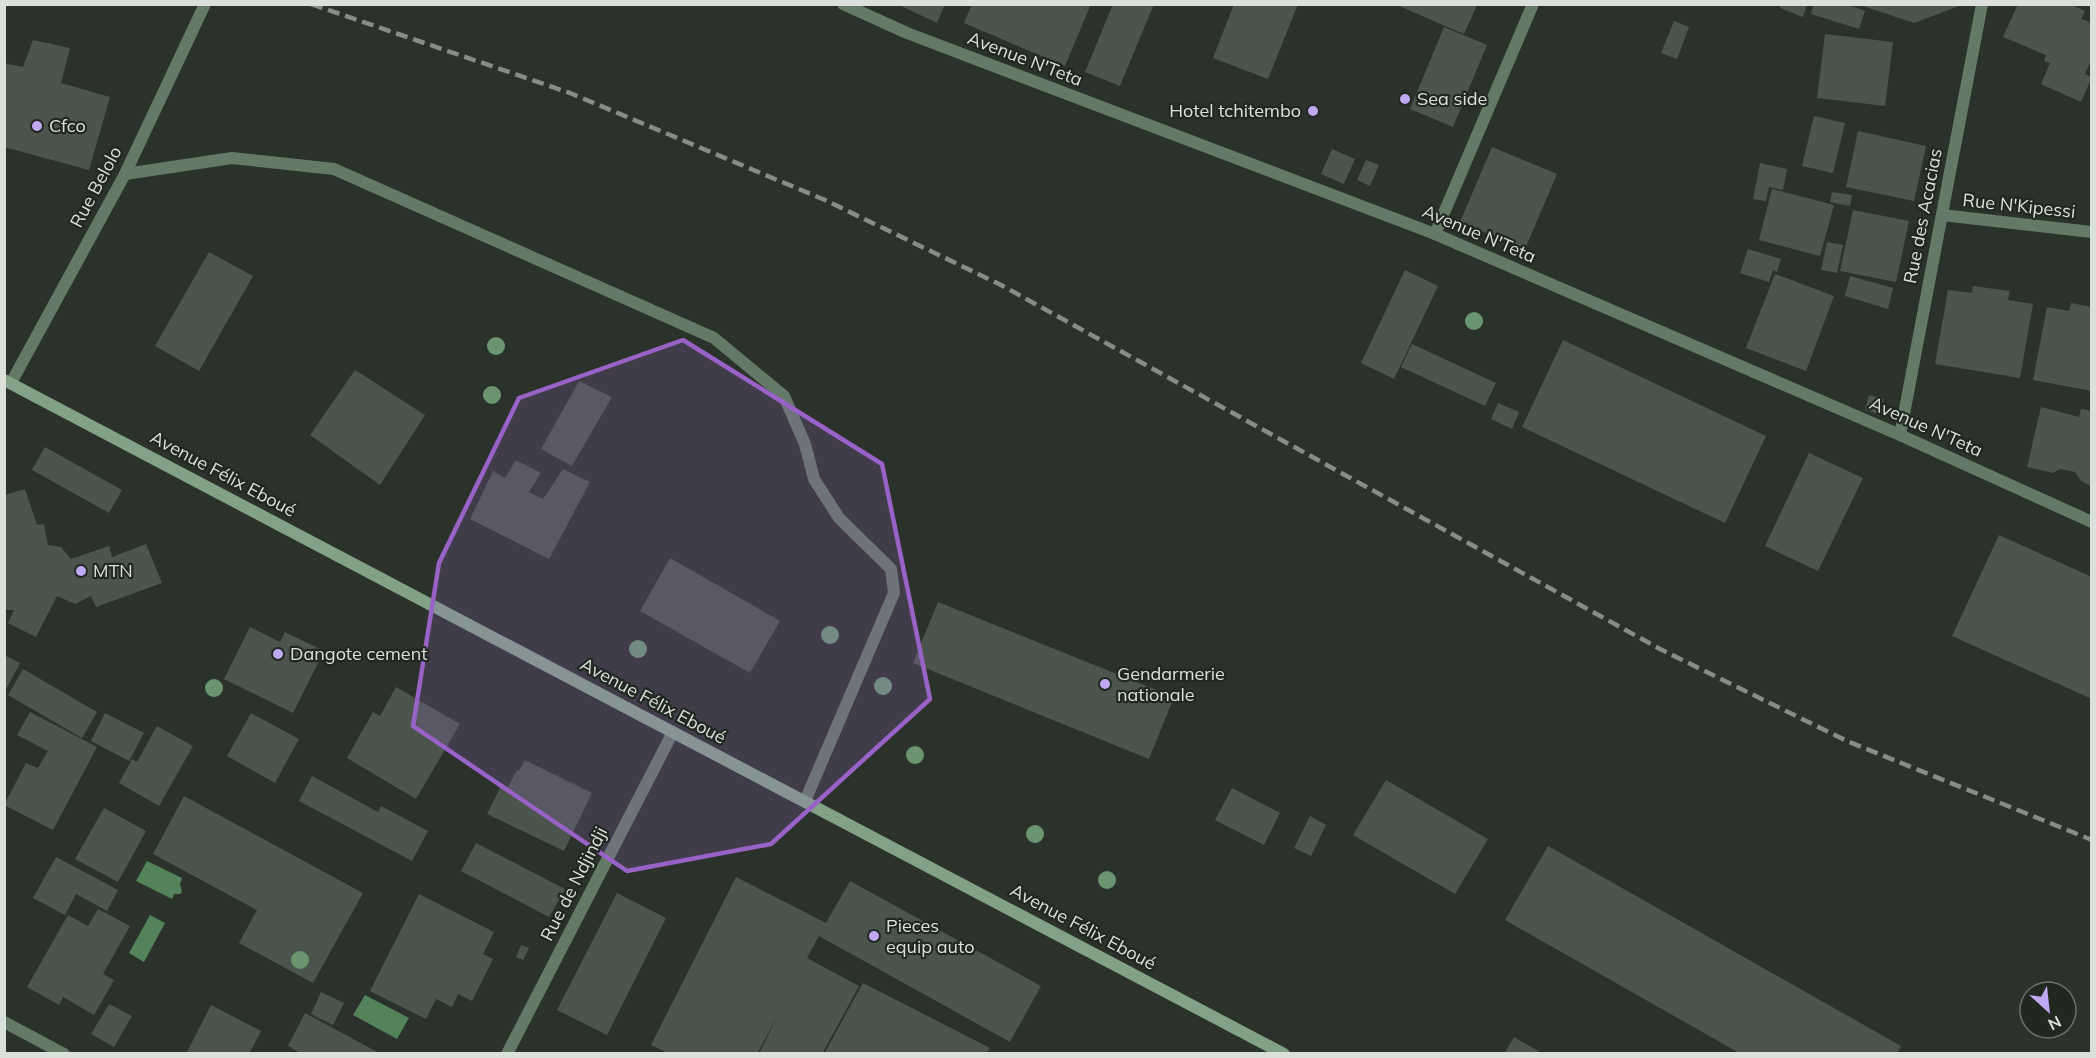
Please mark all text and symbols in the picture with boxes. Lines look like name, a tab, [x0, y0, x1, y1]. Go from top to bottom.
street label: Avenue N'Teta	[964, 26, 1086, 91]
place label: Sea side	[1417, 87, 1487, 110]
marker: Sea side	[1398, 92, 1412, 106]
place label: Hotel tchitembo	[1169, 99, 1301, 122]
marker: Hotel tchitembo	[1306, 104, 1320, 118]
place label: Cfco	[49, 114, 86, 137]
marker: Cfco	[30, 119, 44, 133]
street label: Rue Belolo	[65, 142, 126, 231]
street label: Rue des Acacias	[1898, 146, 1947, 285]
street label: Rue N'Kipessi	[1962, 188, 2077, 223]
street label: Avenue N'Teta	[1419, 199, 1539, 268]
street label: Avenue N'Teta	[1866, 391, 1986, 462]
street label: Avenue Félix Eboué	[146, 425, 300, 522]
place label: MTN	[93, 559, 133, 582]
marker: MTN	[74, 564, 88, 578]
place label: Dangote cement	[290, 642, 428, 665]
marker: Dangote cement	[271, 647, 285, 661]
street label: Avenue Félix Eboué	[576, 652, 730, 749]
place label: Gendarmerie nationale	[1117, 662, 1225, 706]
marker: Gendarmerie nationale	[1098, 677, 1112, 691]
street label: Rue de Ndjindji	[535, 823, 612, 945]
street label: Avenue Félix Eboué	[1006, 878, 1160, 975]
place label: Pieces equip auto	[886, 914, 974, 958]
marker: Pieces equip auto	[867, 929, 881, 943]
north arrow	[2018, 980, 2078, 1040]
text: N	[2045, 1012, 2065, 1035]

